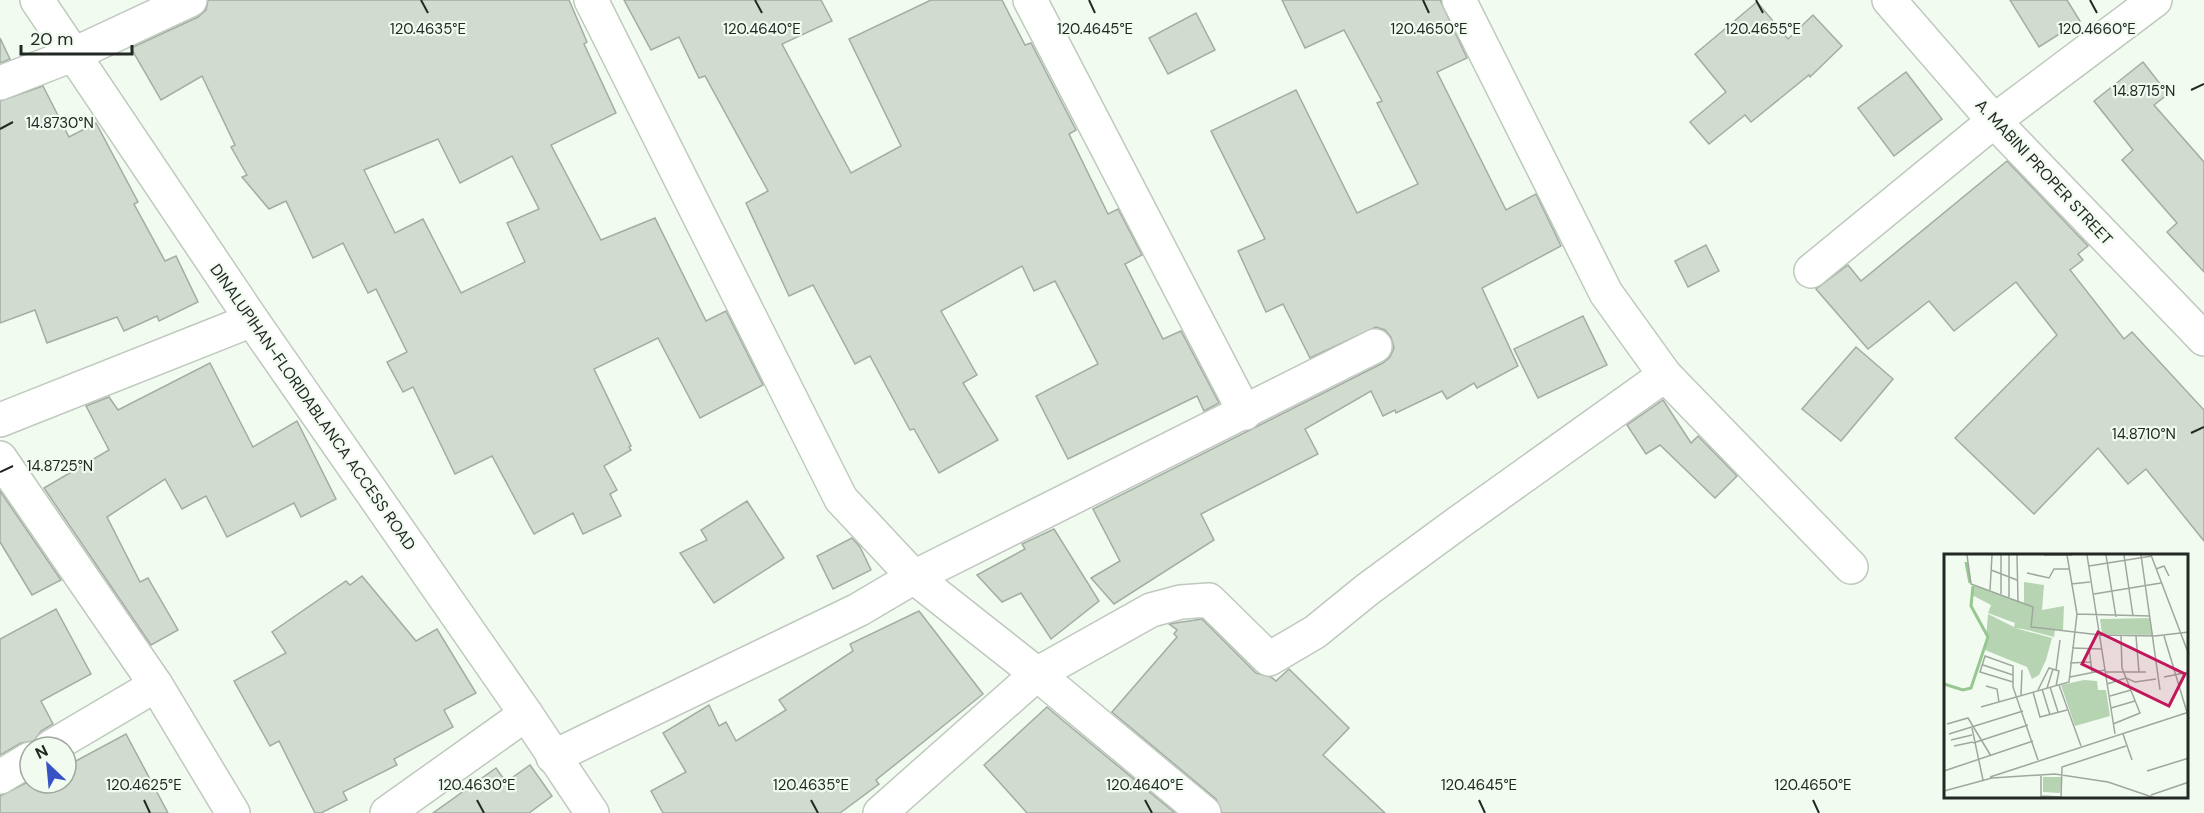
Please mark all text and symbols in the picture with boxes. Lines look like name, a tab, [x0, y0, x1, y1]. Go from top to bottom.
scale bar	[21, 18, 132, 56]
text: 120.4635°E	[390, 19, 466, 39]
text: 120.4640°E	[723, 19, 801, 39]
text: 120.4645°E	[1057, 19, 1133, 39]
text: 120.4650°E	[1390, 19, 1468, 39]
text: 120.4655°E	[1725, 19, 1801, 39]
text: 120.4660°E	[2058, 19, 2136, 39]
text: 20 m	[30, 27, 73, 51]
text: 14.8715°N	[2113, 81, 2175, 101]
street label: A. MABINI PROPER STREET	[1971, 94, 2117, 250]
text: 14.8730°N	[26, 113, 94, 133]
street label: DINALUPIHAN-FLORIDABLANCA ACCESS ROAD	[205, 260, 421, 554]
text: 14.8710°N	[2112, 424, 2176, 444]
text: 14.8725°N	[27, 456, 93, 476]
inset map	[1944, 554, 2189, 798]
north arrow	[18, 735, 78, 795]
text: N	[32, 740, 51, 764]
text: 120.4625°E	[106, 775, 182, 795]
text: 120.4630°E	[438, 775, 516, 795]
text: 120.4635°E	[773, 775, 849, 795]
text: 120.4640°E	[1106, 775, 1184, 795]
text: 120.4645°E	[1441, 775, 1517, 795]
text: 120.4650°E	[1774, 775, 1852, 795]

